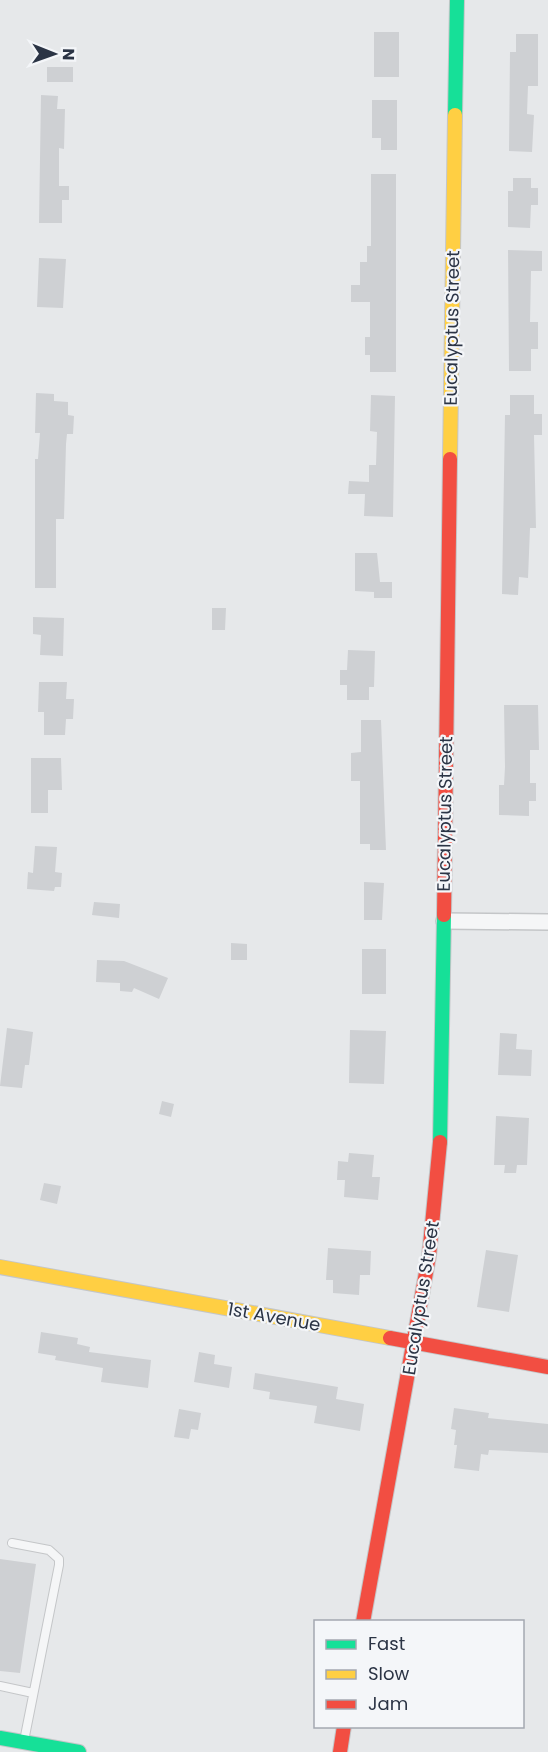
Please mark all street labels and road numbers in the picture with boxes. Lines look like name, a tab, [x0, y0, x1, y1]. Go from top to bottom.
street label: Eucalyptus Street	[438, 250, 465, 406]
street label: Eucalyptus Street	[431, 736, 458, 892]
street label: Eucalyptus Street	[396, 1219, 445, 1377]
street label: 1st Avenue	[226, 1296, 323, 1337]

